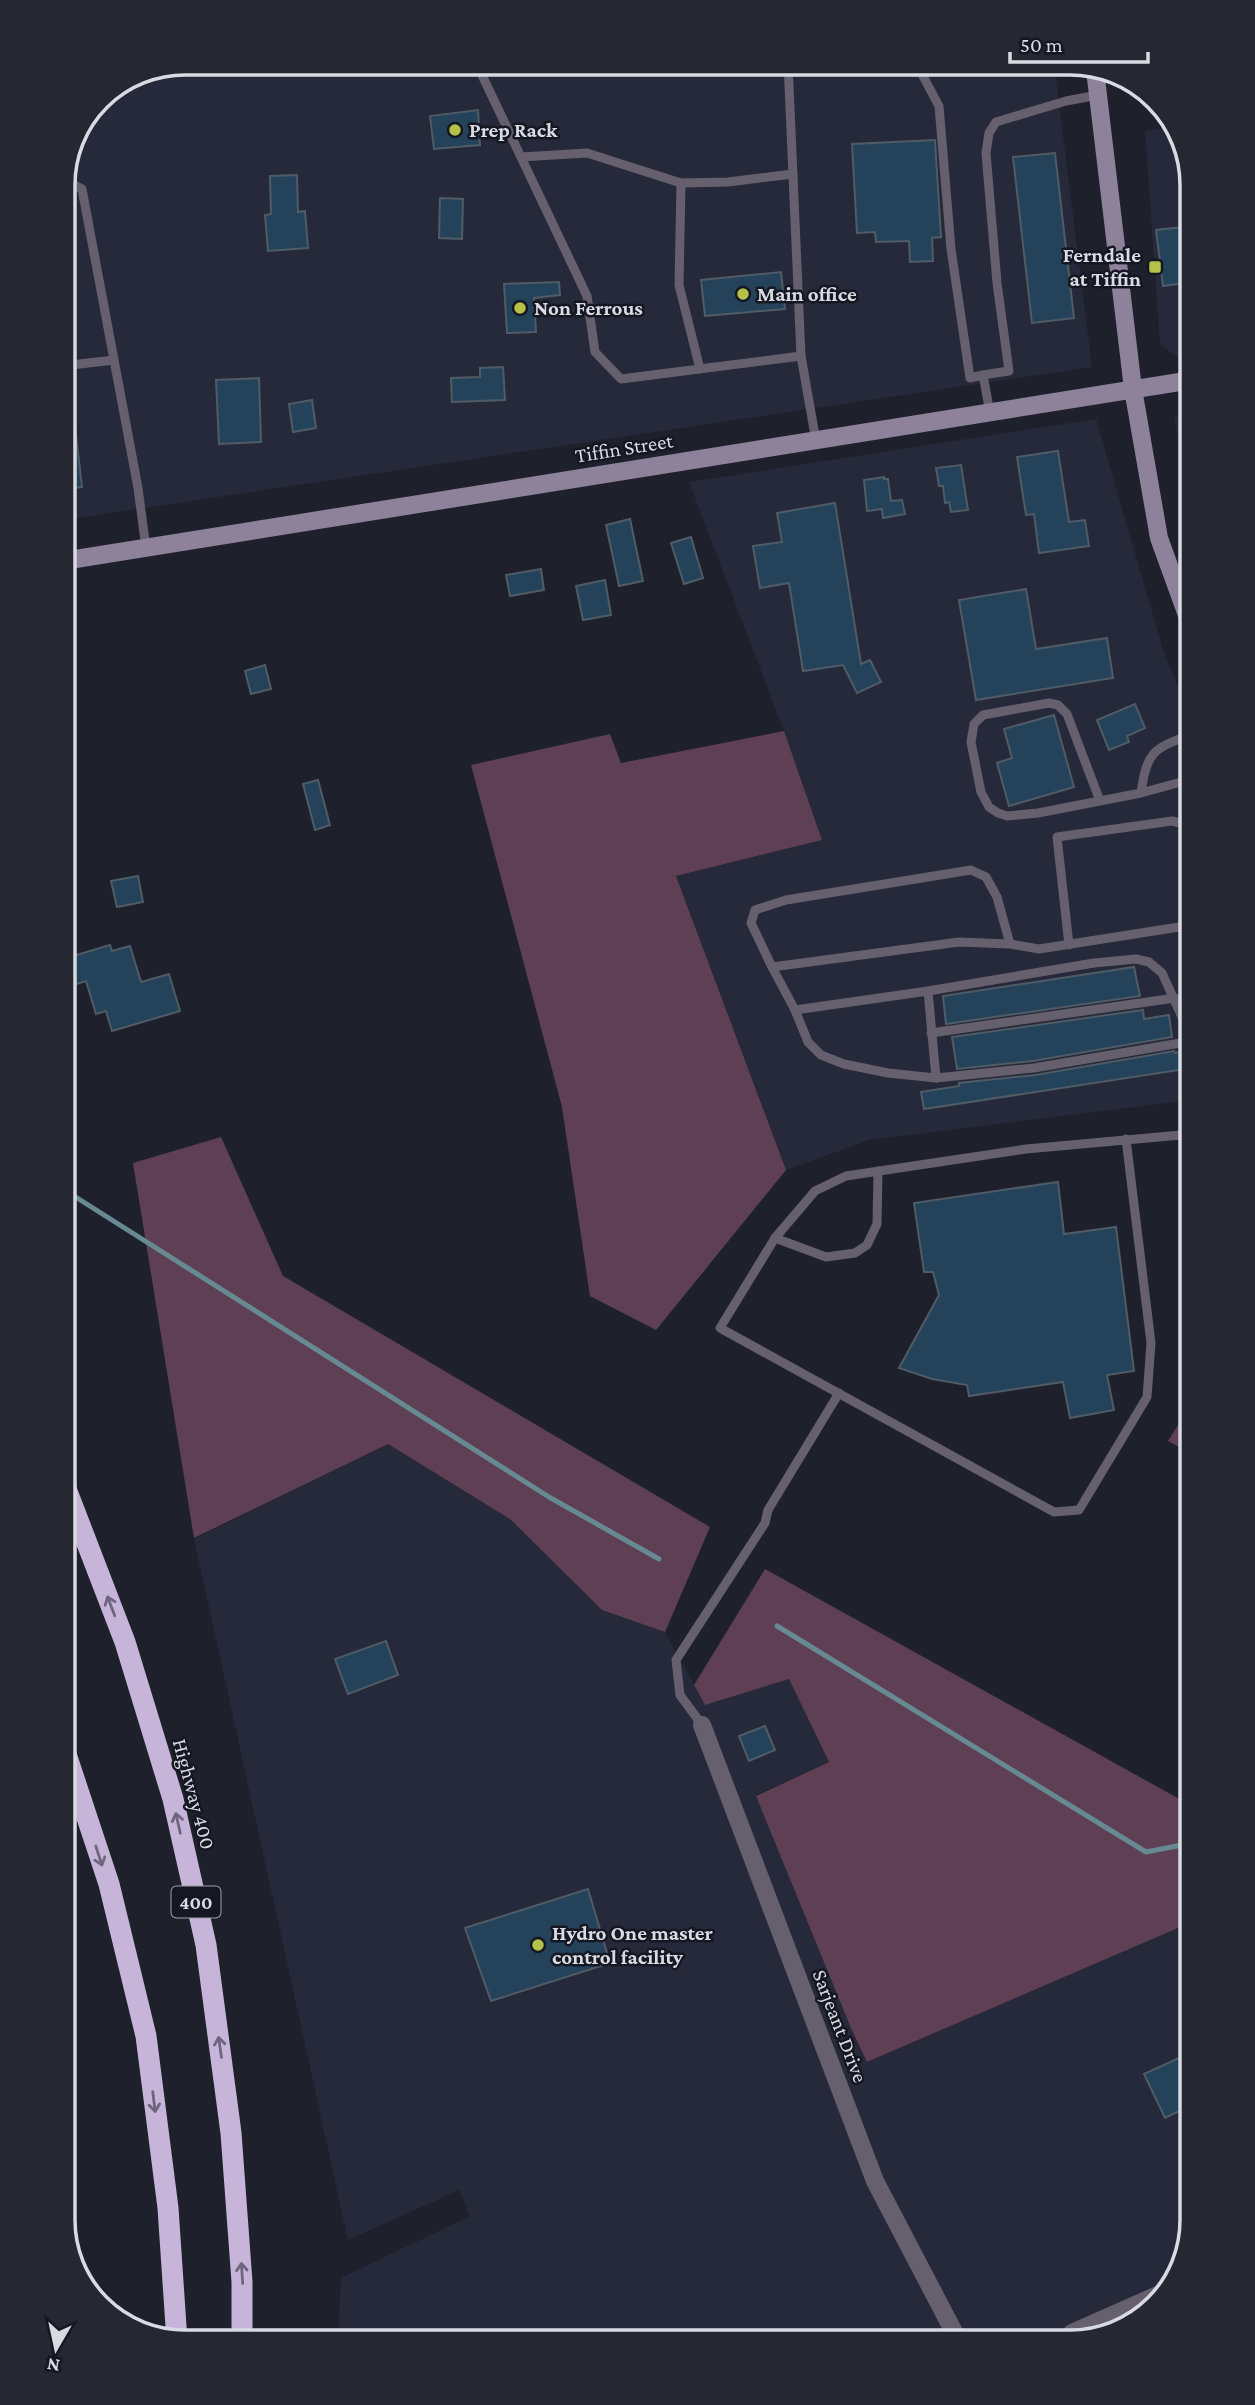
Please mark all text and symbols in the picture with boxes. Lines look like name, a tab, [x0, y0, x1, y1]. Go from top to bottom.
scale bar	[1010, 21, 1148, 65]
text: 50 m	[1020, 33, 1063, 57]
place label: Prep Rack	[469, 118, 558, 142]
marker: Prep Rack	[447, 122, 463, 138]
place label: Ferndale at Tiffin	[1063, 243, 1141, 291]
marker: Ferndale at Tiffin	[1147, 259, 1163, 275]
place label: Main office	[757, 282, 857, 306]
marker: Main office	[735, 286, 751, 302]
place label: Non Ferrous	[534, 296, 643, 320]
marker: Non Ferrous	[512, 300, 528, 316]
street label: Tiffin Street	[573, 428, 676, 468]
one-way arrow	[104, 1595, 116, 1617]
street label: Highway 400	[168, 1736, 220, 1852]
one-way arrow	[171, 1812, 185, 1835]
one-way arrow	[94, 1845, 107, 1867]
road number: 400	[172, 1886, 220, 1918]
place label: Hydro One master control facility	[552, 1921, 714, 1969]
marker: Hydro One master control facility	[530, 1937, 546, 1953]
street label: Sarjeant Drive	[807, 1966, 873, 2086]
one-way arrow	[213, 2036, 226, 2058]
one-way arrow	[148, 2090, 161, 2112]
one-way arrow	[235, 2262, 248, 2285]
north arrow	[21, 2314, 91, 2384]
text: N	[45, 2354, 61, 2377]

